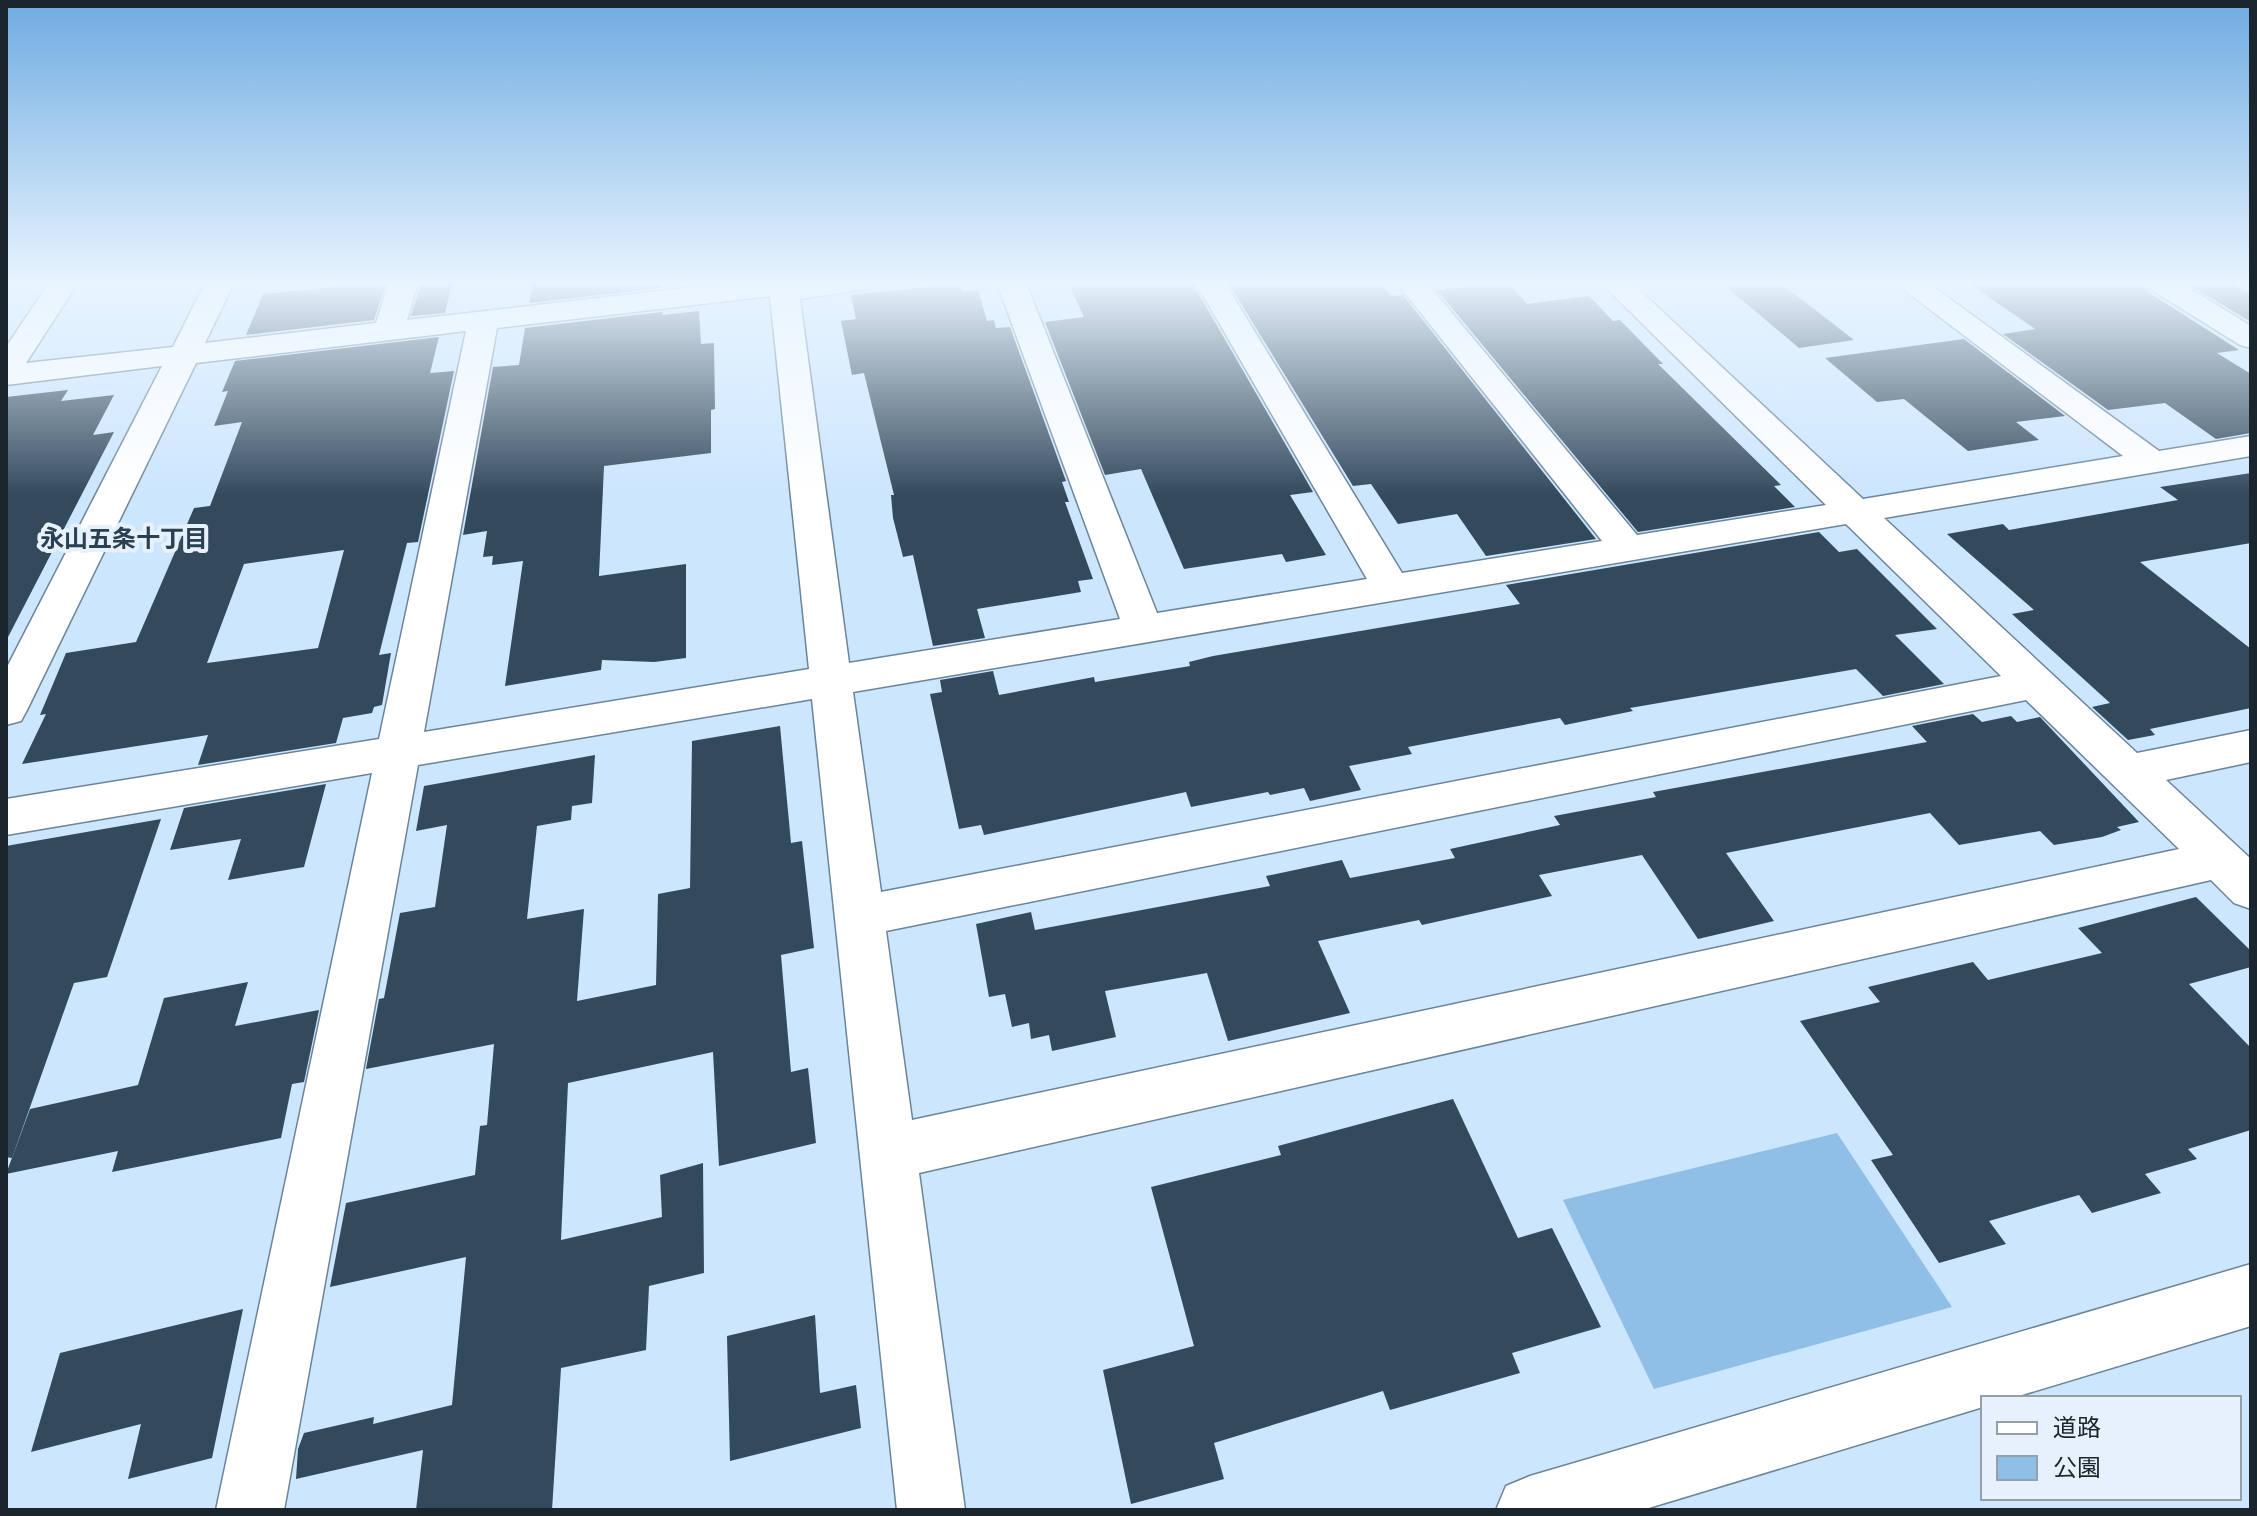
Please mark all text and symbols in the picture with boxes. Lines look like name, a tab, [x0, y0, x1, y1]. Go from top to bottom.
district label: 永山五条十丁目	[40, 526, 208, 552]
legend	[1981, 1396, 2241, 1500]
text: 道路	[2053, 1415, 2101, 1441]
text: 公園	[2053, 1456, 2101, 1481]

